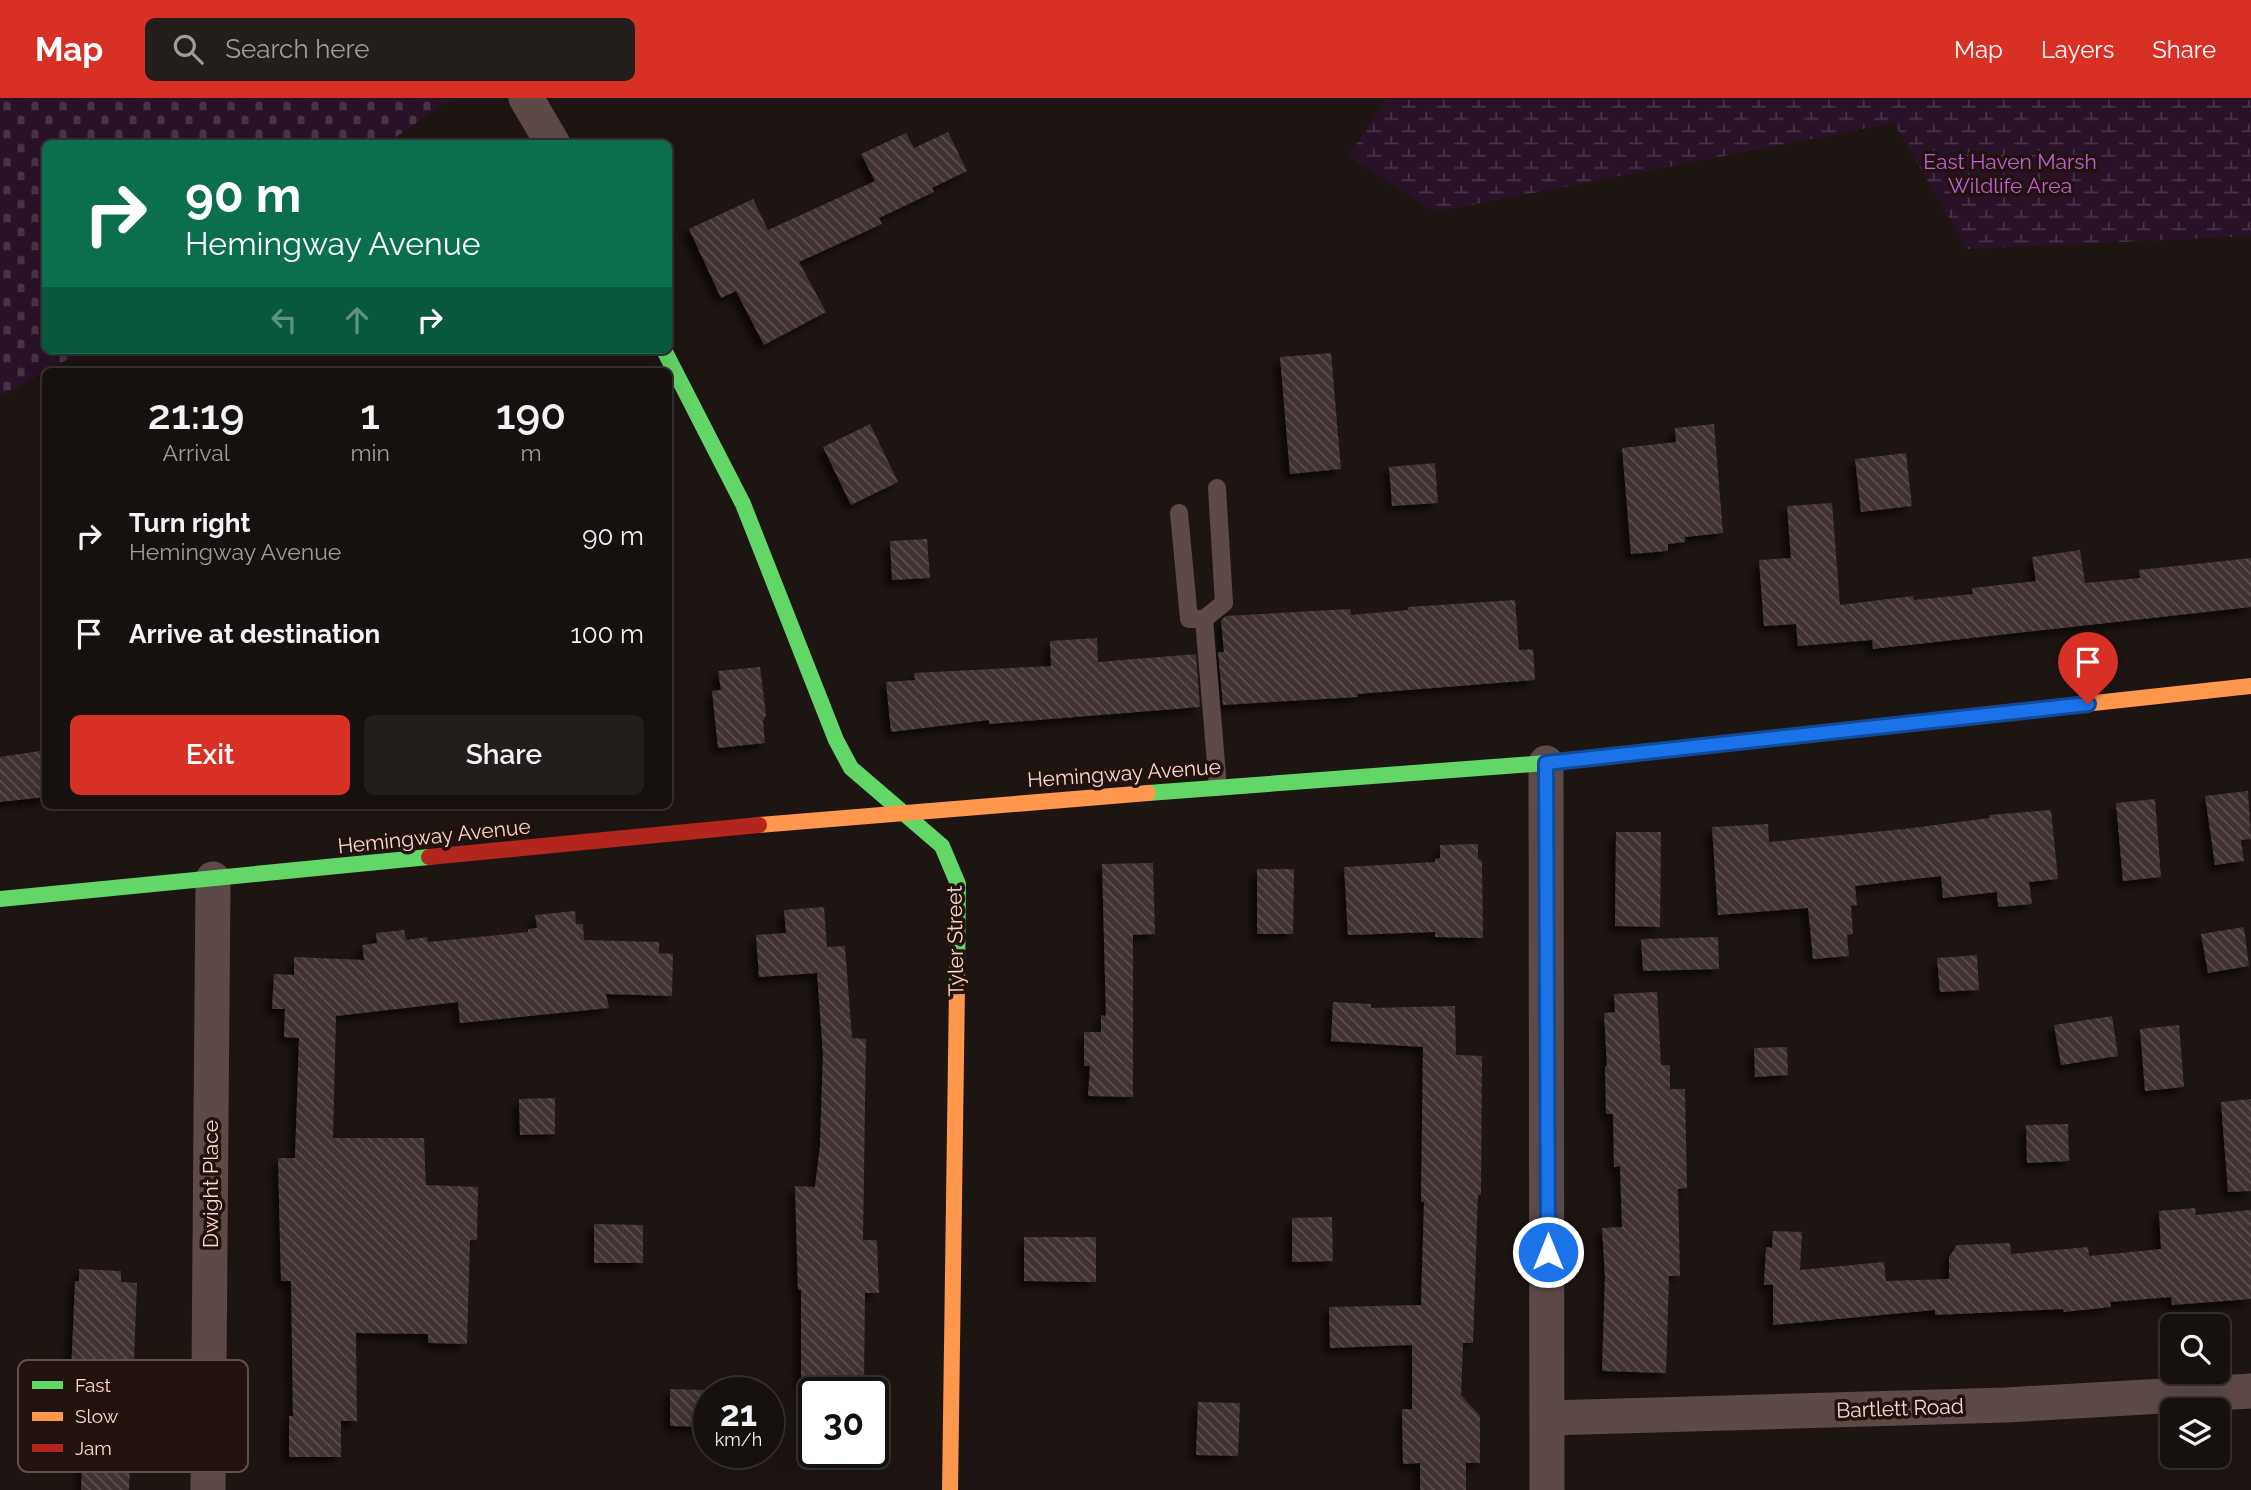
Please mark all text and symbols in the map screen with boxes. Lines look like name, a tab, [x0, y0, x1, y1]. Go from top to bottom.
search box	[145, 18, 635, 81]
text: Map	[35, 30, 103, 69]
icon: search	[169, 30, 207, 68]
text: Search here	[225, 34, 370, 64]
text: Map	[1954, 35, 2003, 64]
text: Layers	[2041, 35, 2114, 64]
text: Share	[2152, 35, 2216, 64]
park label: East Haven Marsh Wildlife Area	[1923, 149, 2097, 198]
text: 90 m	[185, 166, 301, 223]
icon: right	[70, 168, 161, 259]
text: Hemingway Avenue	[185, 225, 480, 262]
icon: left	[265, 301, 303, 339]
icon: ahead	[338, 301, 376, 339]
icon: right	[411, 301, 449, 339]
text: 21:19	[148, 390, 245, 439]
text: 1	[360, 390, 380, 439]
text: 190	[496, 390, 566, 439]
text: Arrival	[162, 439, 230, 466]
text: min	[350, 439, 390, 466]
text: m	[520, 439, 542, 466]
text: Turn right	[129, 508, 250, 538]
icon: right	[70, 517, 108, 555]
text: 90 m	[582, 521, 644, 551]
text: Hemingway Avenue	[129, 538, 341, 565]
icon: arrive	[70, 615, 108, 653]
text: Arrive at destination	[129, 619, 380, 649]
text: 100 m	[571, 619, 644, 649]
pin	[2058, 632, 2118, 704]
icon: arrive	[2069, 643, 2107, 681]
button: Exit	[70, 715, 350, 795]
button: Share	[364, 715, 644, 795]
street label: Hemingway Avenue	[1026, 754, 1222, 792]
street label: Hemingway Avenue	[336, 813, 532, 859]
street label: Tyler Street	[942, 885, 968, 997]
street label: Dwight Place	[198, 1120, 223, 1248]
position arrow	[1511, 1215, 1585, 1289]
map controls	[2160, 1314, 2230, 1468]
button: search	[2160, 1314, 2230, 1384]
legend	[18, 1360, 248, 1472]
text: Fast	[75, 1374, 111, 1396]
speed limit sign: 30	[798, 1377, 889, 1468]
text: 21	[720, 1393, 757, 1434]
street label: Bartlett Road	[1836, 1393, 1964, 1423]
button: layers	[2160, 1398, 2230, 1468]
text: Slow	[75, 1405, 119, 1427]
text: km/h	[715, 1429, 762, 1450]
text: Jam	[75, 1437, 112, 1459]

